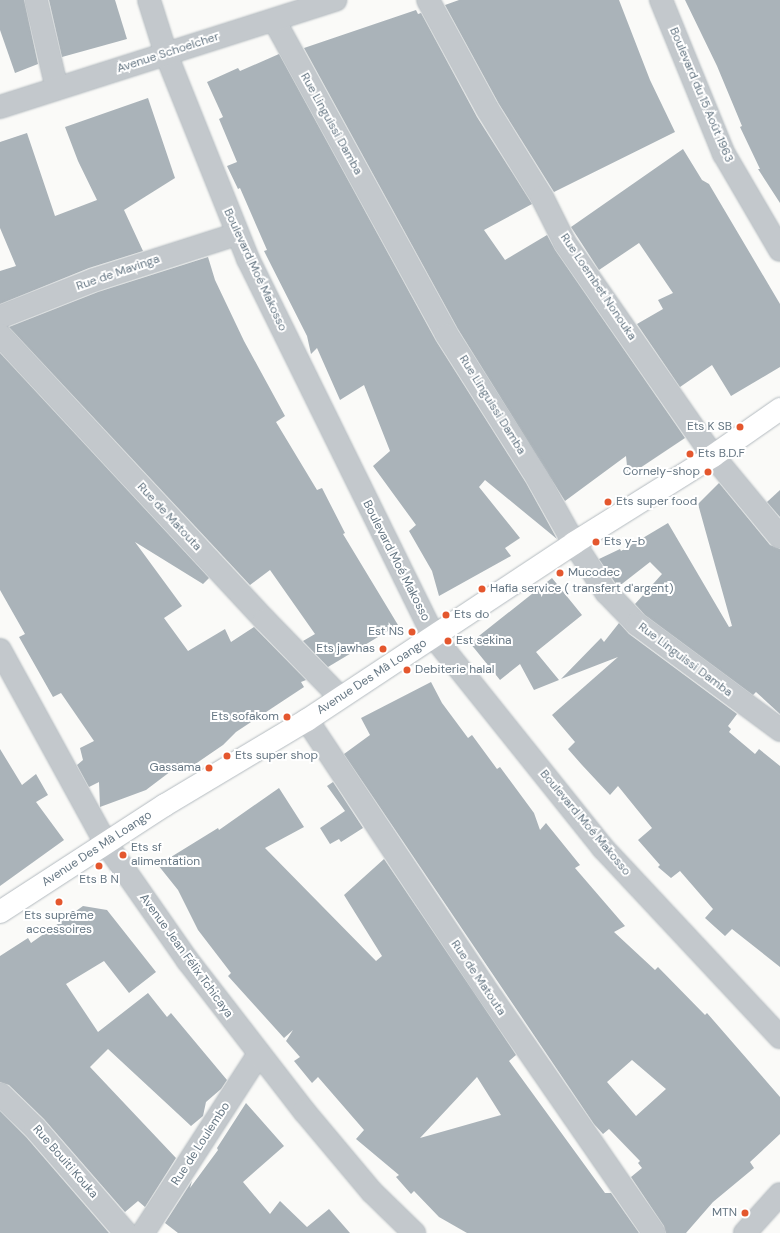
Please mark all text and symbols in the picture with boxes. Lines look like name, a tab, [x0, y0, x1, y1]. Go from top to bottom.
street label: Boulevard du 15 Août 1963	[666, 25, 736, 165]
street label: Avenue Schoelcher	[115, 30, 221, 76]
street label: Rue Linguissi Damba	[297, 71, 365, 177]
street label: Boulevard Moé Makosso	[220, 206, 290, 334]
street label: Rue Loembet Nonouka	[557, 231, 639, 343]
street label: Rue de Mavinga	[74, 252, 162, 294]
street label: Rue Linguissi Damba	[456, 353, 528, 457]
place label: Ets K SB	[687, 420, 732, 434]
marker: Ets K SB	[735, 422, 745, 432]
place label: Ets B.D.F	[698, 447, 745, 461]
marker: Ets B.D.F	[685, 449, 695, 459]
place label: Cornely-shop	[623, 465, 700, 479]
marker: Cornely-shop	[703, 467, 713, 477]
street label: Rue de Matouta	[134, 480, 204, 554]
place label: Ets super food	[616, 495, 697, 509]
marker: Ets super food	[603, 497, 613, 507]
street label: Boulevard Moé Makosso	[359, 498, 433, 624]
place label: Ets y-b	[604, 535, 645, 549]
marker: Ets y-b	[591, 537, 601, 547]
place label: Mucodec	[568, 566, 620, 580]
marker: Mucodec	[555, 568, 565, 578]
place label: Hafia service ( transfert d'argent)	[490, 582, 673, 596]
marker: Hafia service ( transfert d'argent)	[477, 584, 487, 594]
place label: Ets do	[454, 608, 489, 622]
marker: Ets do	[441, 610, 451, 620]
street label: Rue Linguissi Damba	[635, 620, 735, 700]
place label: Est NS	[368, 625, 404, 639]
marker: Est NS	[407, 627, 417, 637]
place label: Est sekina	[456, 634, 512, 648]
street label: Avenue Des Mâ Loango	[314, 636, 430, 718]
marker: Est sekina	[443, 636, 453, 646]
place label: Ets jawhas	[316, 642, 375, 656]
marker: Ets jawhas	[378, 644, 388, 654]
place label: Debiterie halal	[415, 663, 494, 677]
marker: Debiterie halal	[402, 665, 412, 675]
place label: Ets sofakom	[211, 710, 279, 724]
marker: Ets sofakom	[282, 712, 292, 722]
place label: Ets super shop	[235, 749, 318, 763]
marker: Ets super shop	[222, 751, 232, 761]
place label: Gassama	[150, 761, 201, 775]
marker: Gassama	[204, 763, 214, 773]
street label: Boulevard Moé Makosso	[537, 767, 633, 879]
street label: Avenue Des Mâ Loango	[39, 808, 155, 890]
place label: Ets sf alimentation	[131, 841, 200, 869]
marker: Ets sf alimentation	[118, 850, 128, 860]
marker: Ets B N	[94, 861, 104, 871]
place label: Ets B N	[79, 873, 119, 887]
street label: Avenue Jean Félix Tchicaya	[136, 891, 236, 1021]
marker: Ets suprême accessoires	[54, 897, 64, 907]
place label: Ets suprême accessoires	[24, 909, 94, 937]
street label: Rue de Matouta	[447, 938, 509, 1018]
street label: Rue de Loulembo	[169, 1100, 233, 1188]
street label: Rue Bouiti Kouka	[29, 1123, 101, 1201]
place label: MTN	[712, 1206, 737, 1220]
marker: MTN	[740, 1208, 750, 1218]

